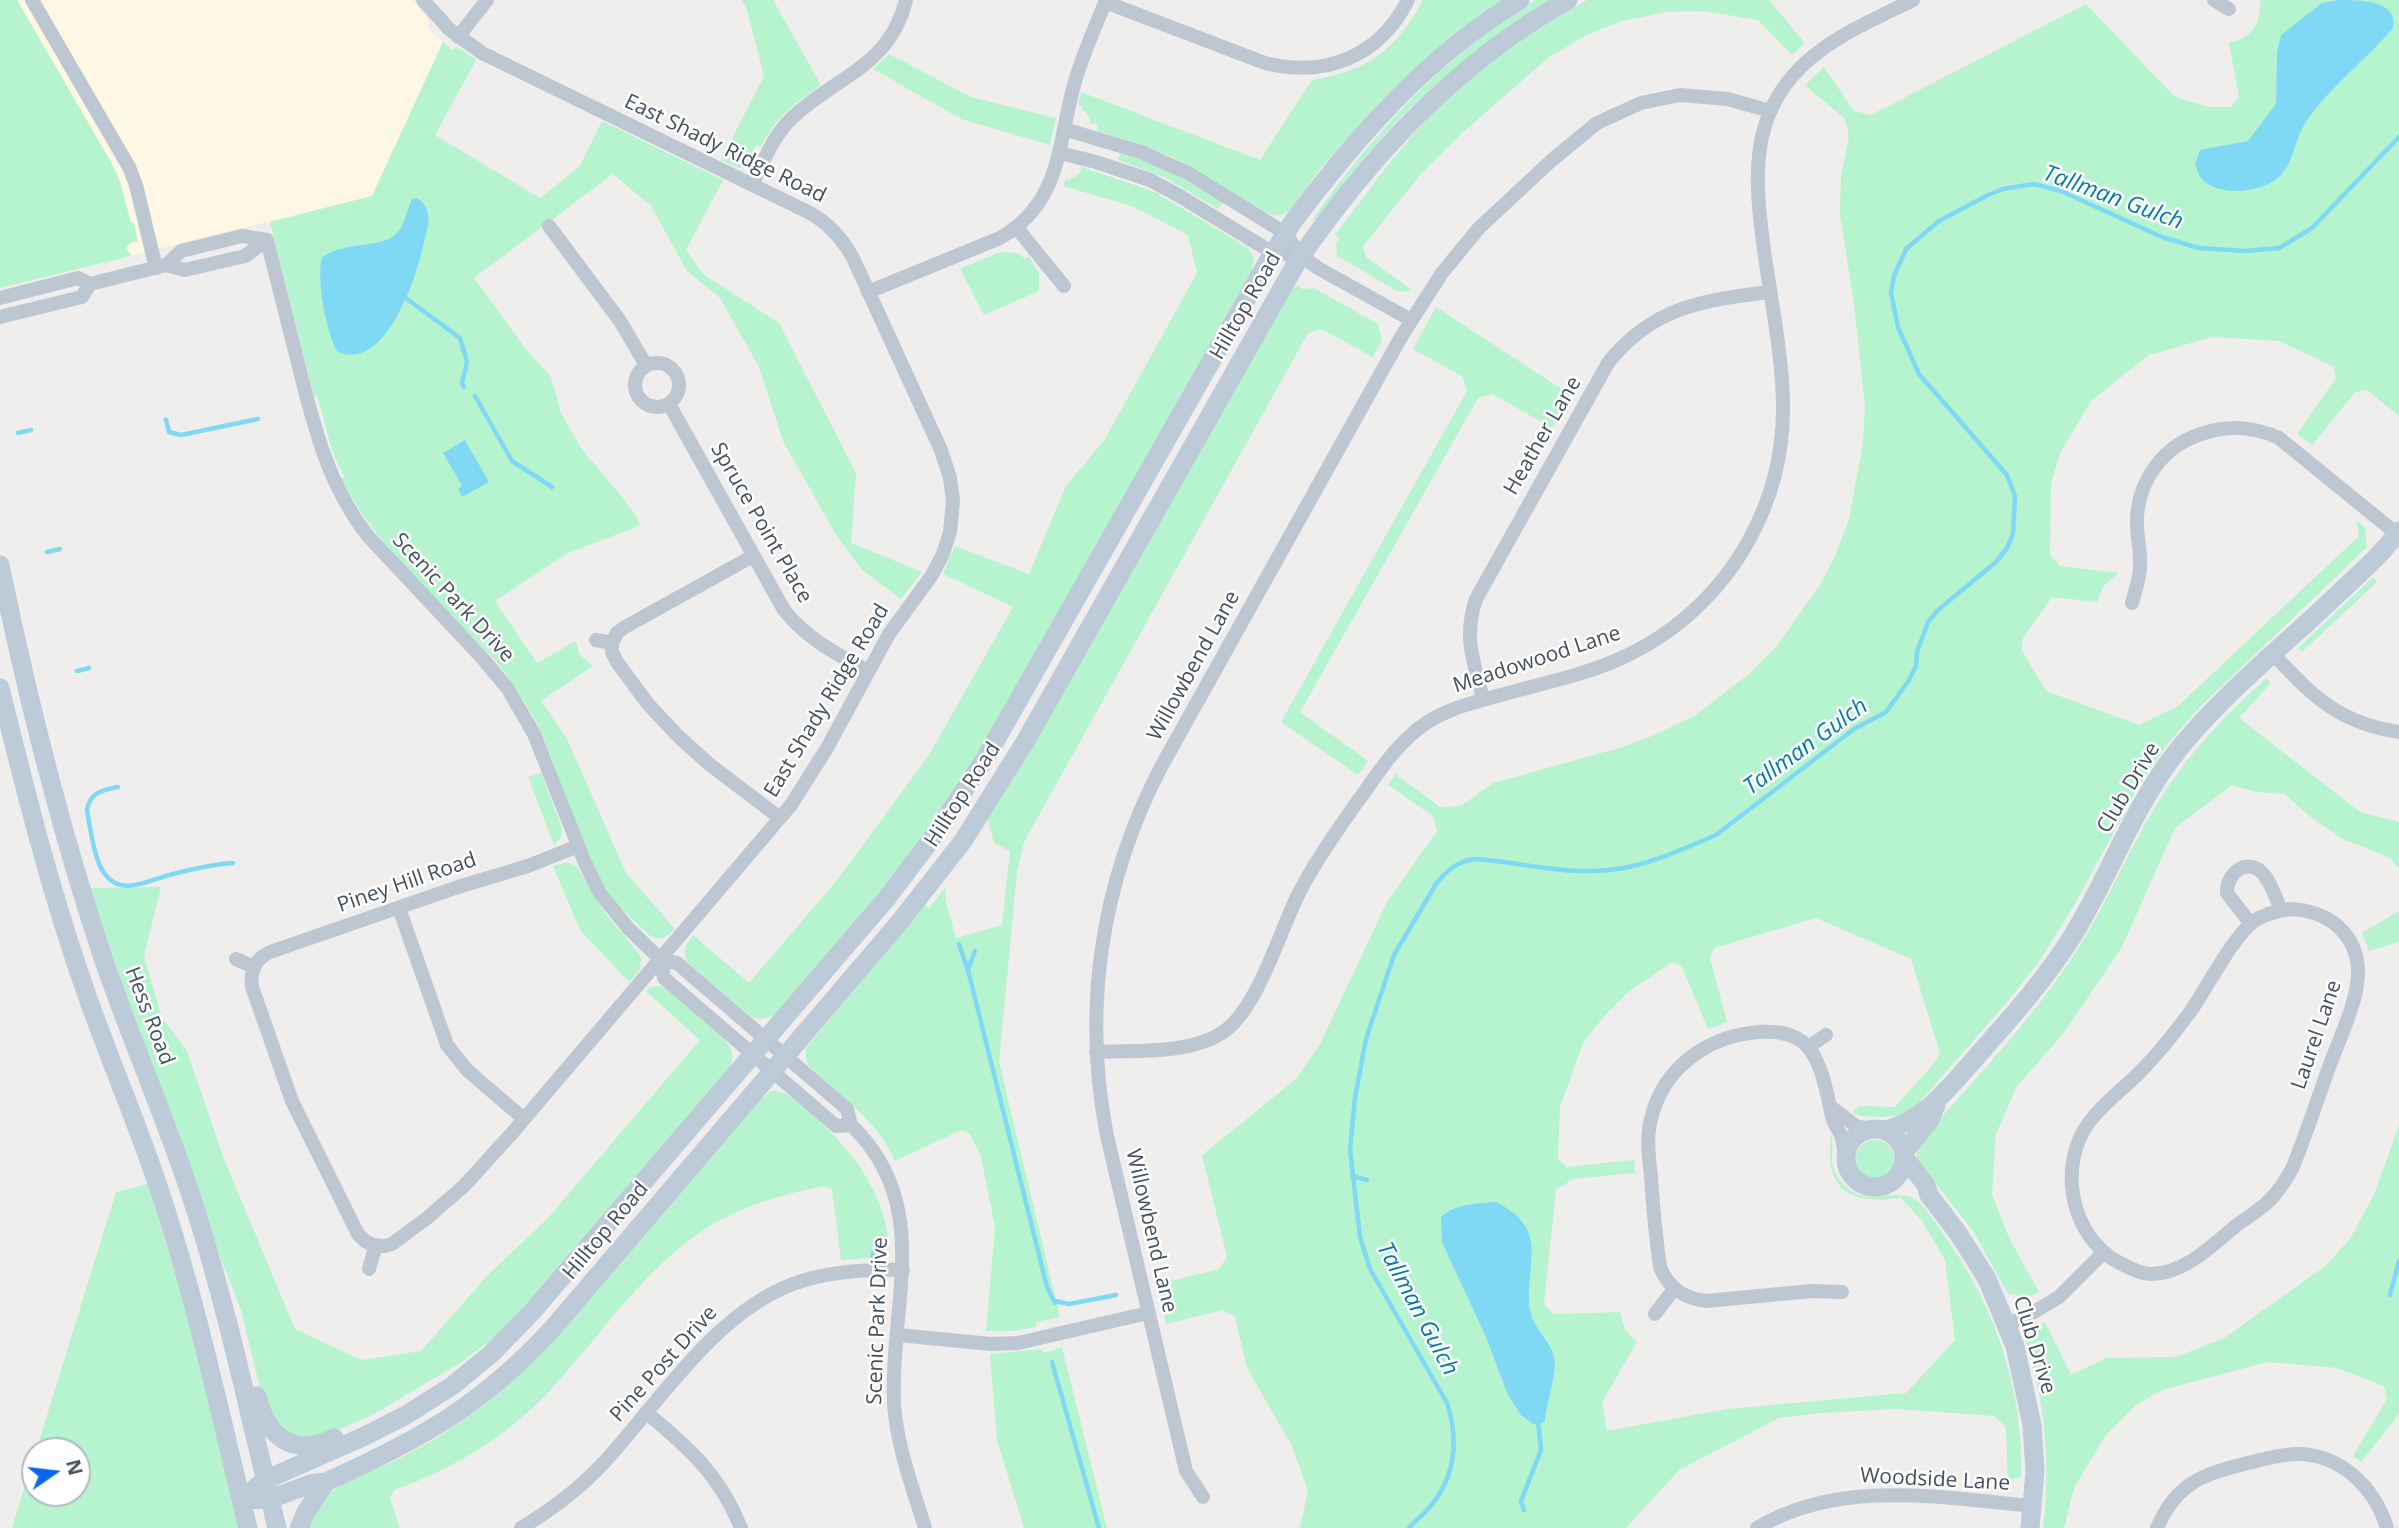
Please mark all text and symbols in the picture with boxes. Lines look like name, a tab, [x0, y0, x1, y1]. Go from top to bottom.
street label: East Shady Ridge Road	[620, 89, 830, 209]
water label: Tallman Gulch	[2039, 160, 2187, 236]
street label: Hilltop Road	[1205, 248, 1287, 364]
street label: Heather Lane	[1499, 372, 1587, 500]
street label: Spruce Point Place	[705, 438, 817, 608]
street label: Scenic Park Drive	[387, 528, 519, 668]
street label: Willowbend Lane	[1142, 587, 1246, 745]
street label: East Shady Ridge Road	[759, 600, 895, 802]
street label: Meadowood Lane	[1450, 621, 1624, 699]
water label: Tallman Gulch	[1739, 693, 1873, 801]
street label: Hilltop Road	[920, 738, 1006, 852]
street label: Club Drive	[2092, 738, 2166, 838]
street label: Piney Hill Road	[334, 847, 480, 919]
street label: Hess Road	[119, 963, 179, 1069]
street label: Laurel Lane	[2287, 977, 2347, 1093]
street label: Willowbend Lane	[1120, 1147, 1182, 1315]
street label: Hilltop Road	[558, 1177, 654, 1285]
street label: Scenic Park Drive	[862, 1237, 894, 1405]
water label: Tallman Gulch	[1370, 1238, 1464, 1380]
street label: Club Drive	[2007, 1293, 2061, 1397]
street label: Pine Post Drive	[605, 1301, 723, 1427]
north arrow	[21, 1437, 91, 1507]
text: N	[60, 1457, 89, 1478]
street label: Woodside Lane	[1859, 1463, 2011, 1497]

